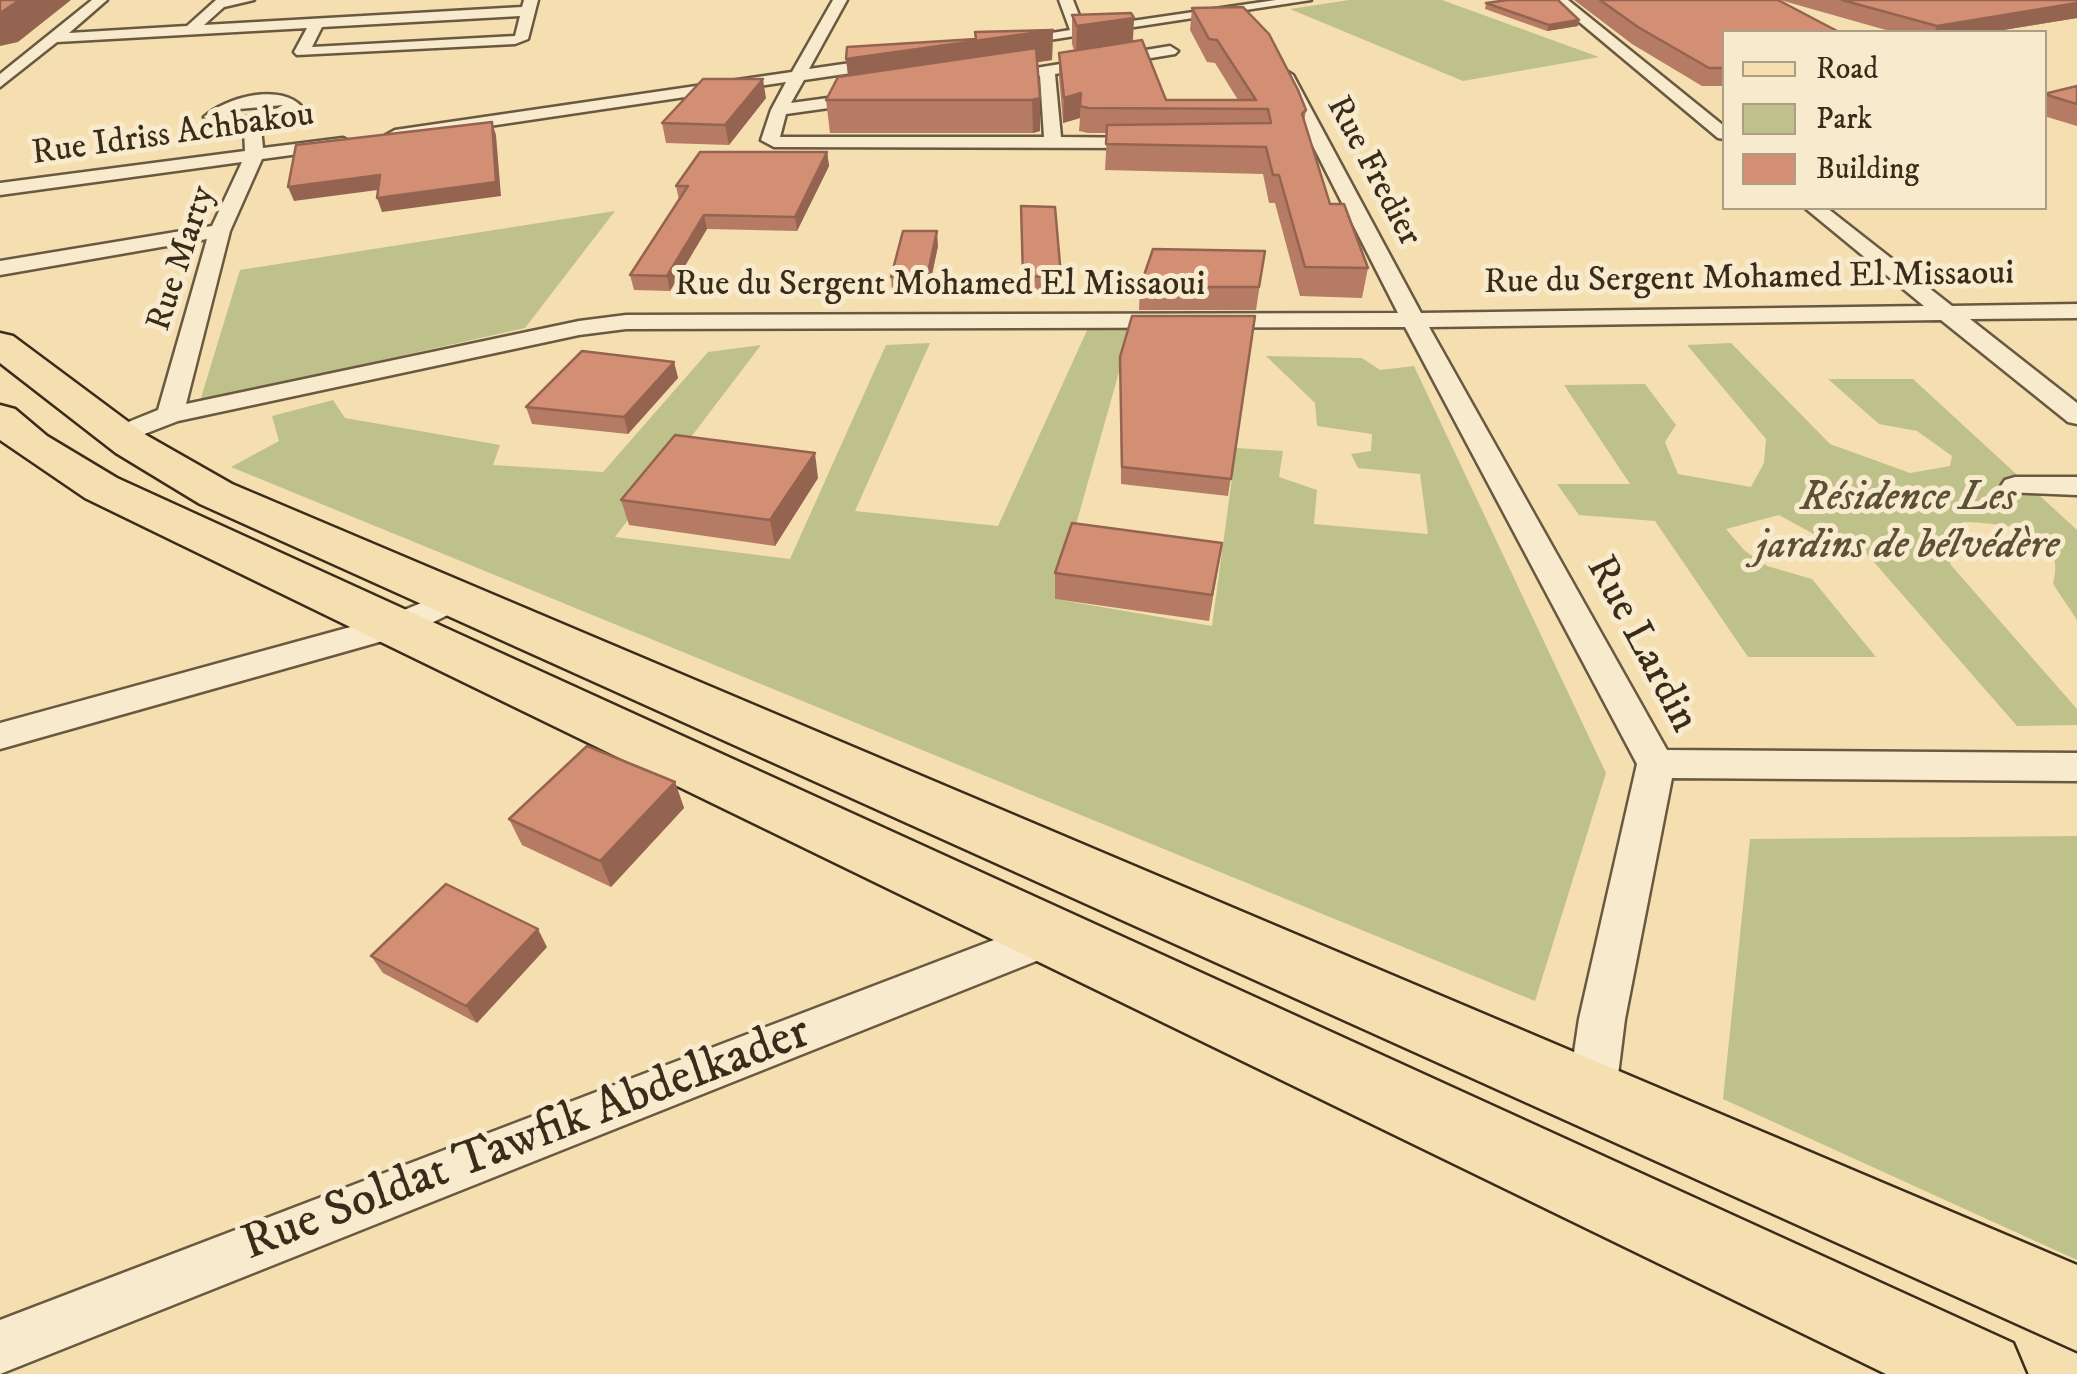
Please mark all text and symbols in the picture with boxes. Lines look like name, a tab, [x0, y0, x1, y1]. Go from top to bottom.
legend	[1722, 30, 2047, 210]
text: Road	[1816, 51, 1878, 88]
street label: Rue Fredier	[1315, 90, 1429, 254]
street label: Rue Idriss Achbakou	[29, 95, 317, 177]
text: Park	[1816, 101, 1872, 138]
text: Building	[1816, 151, 1919, 188]
street label: Rue Marty	[140, 181, 226, 337]
street label: Rue du Sergent Mohamed El Missaoui	[1483, 254, 2015, 306]
street label: Rue du Sergent Mohamed El Missaoui	[675, 266, 1205, 308]
park label: Résidence Les jardins de bélvédère	[1757, 475, 2059, 574]
street label: Rue Lardin	[1573, 548, 1707, 742]
street label: Rue Soldat Tawfik Abdelkader	[235, 1005, 819, 1277]

